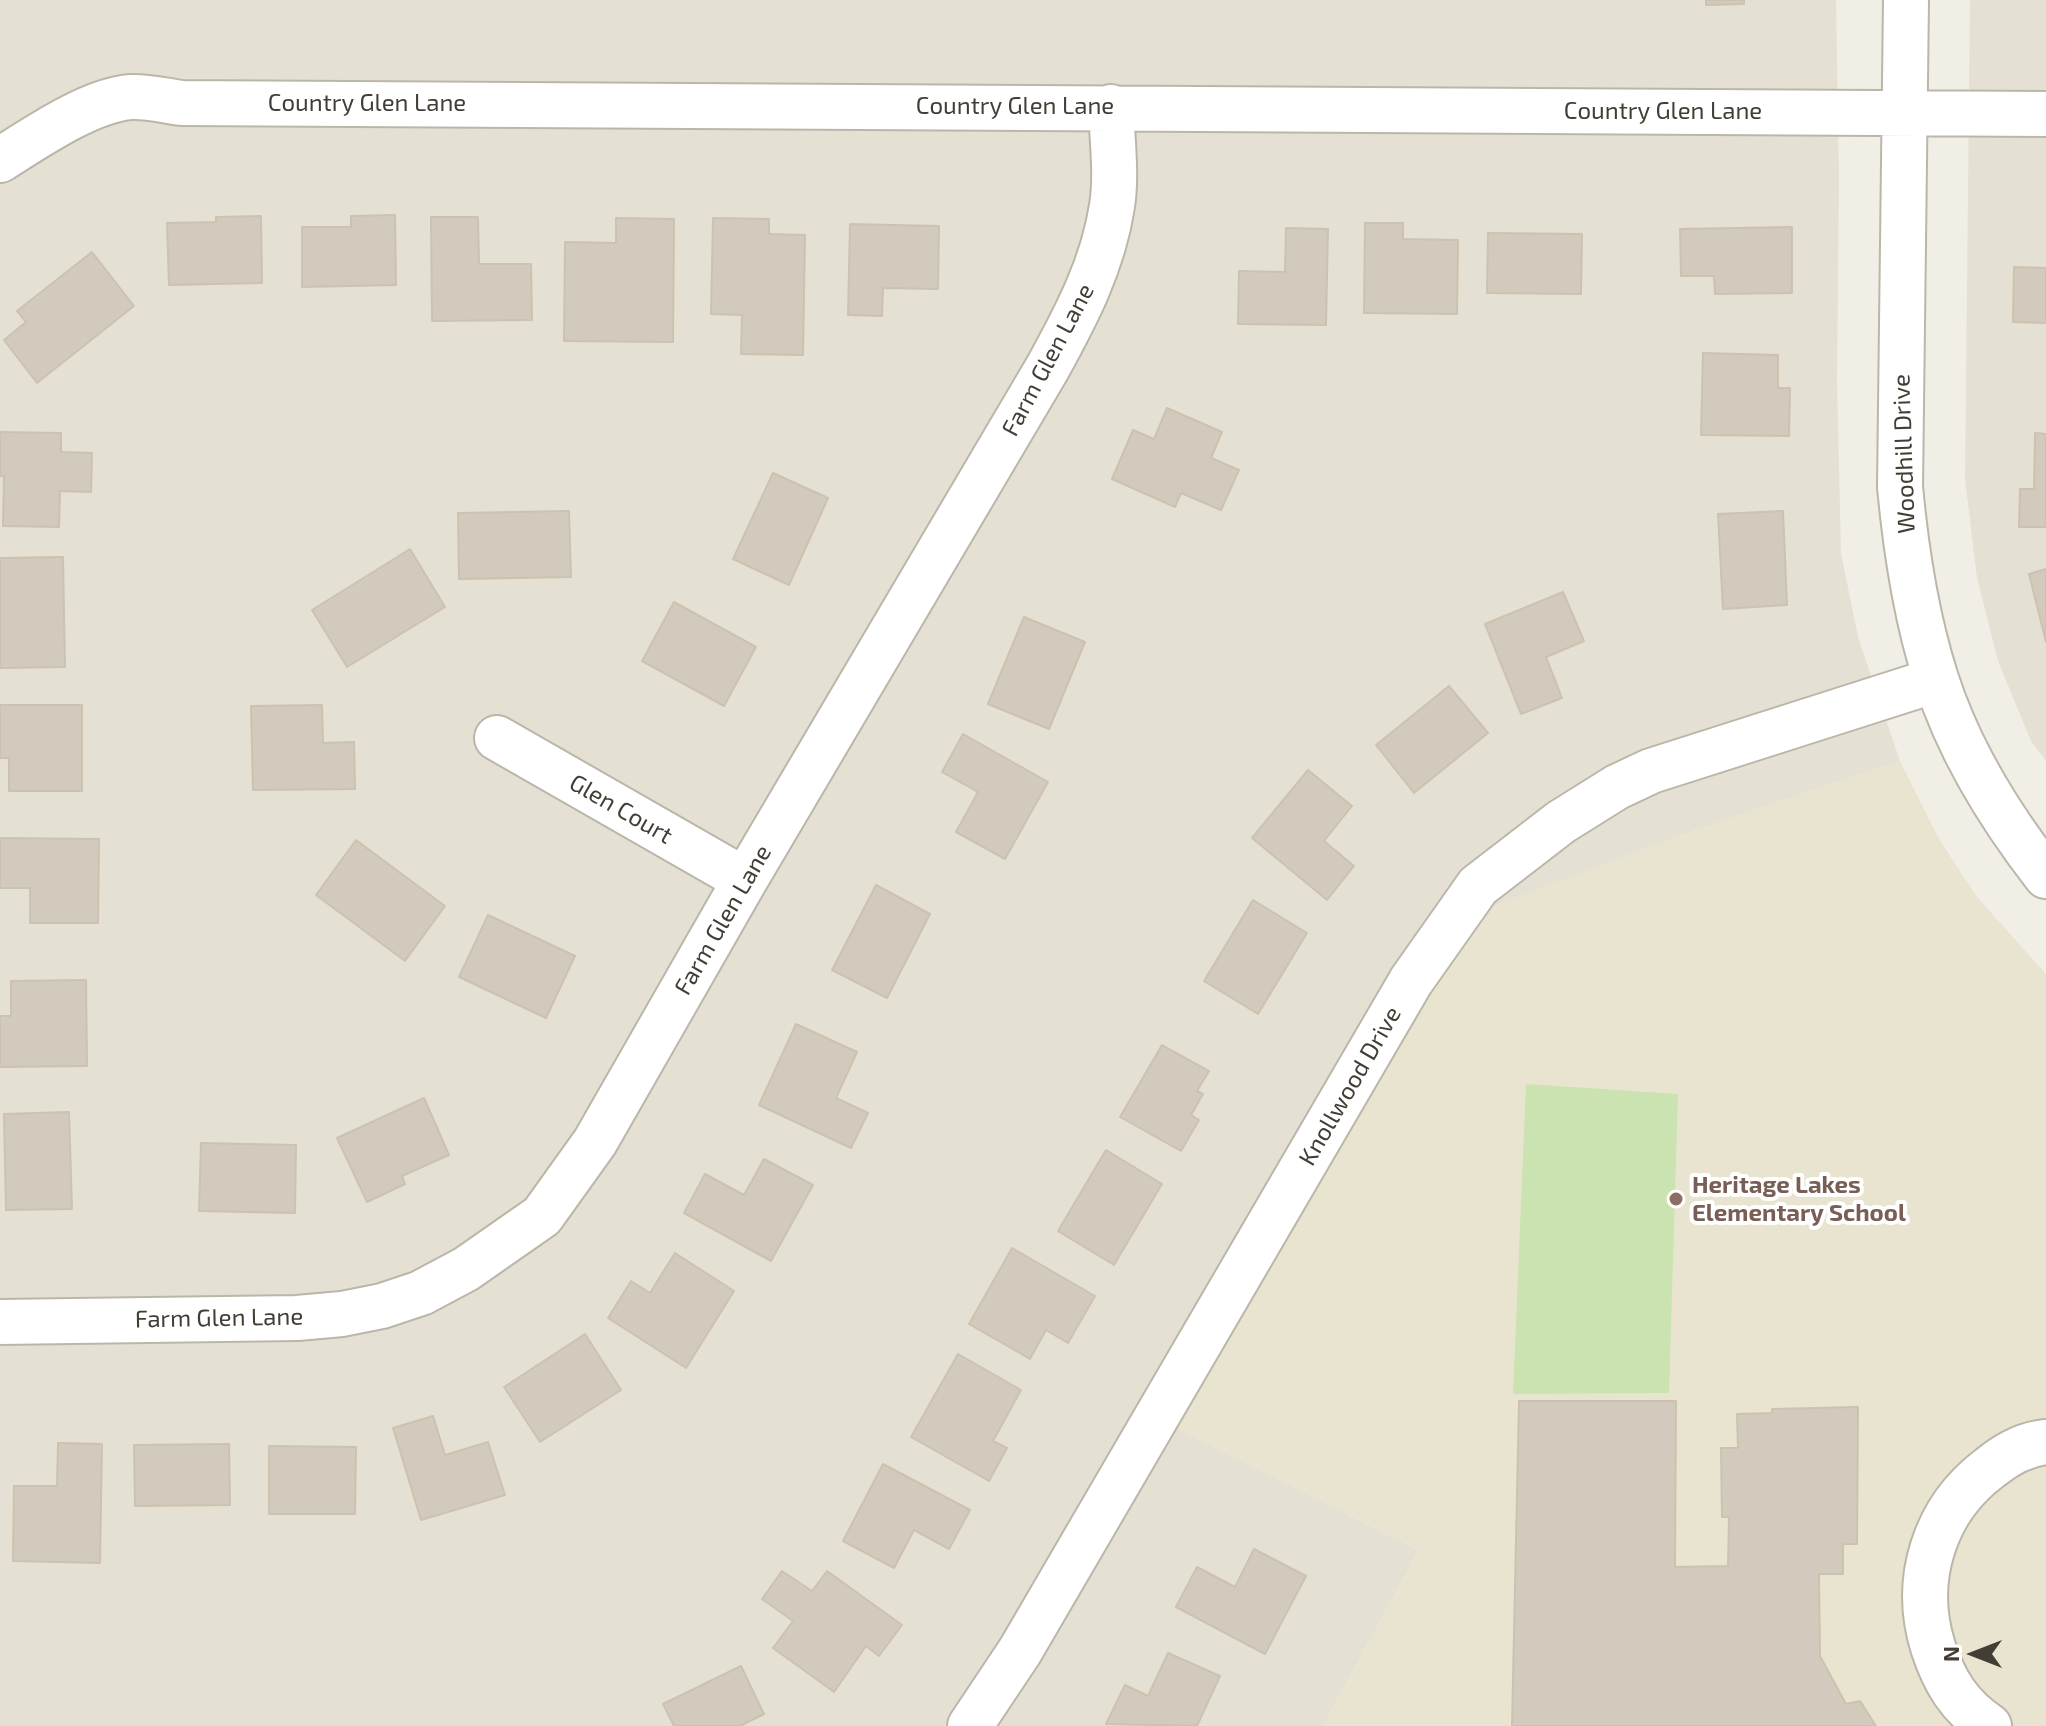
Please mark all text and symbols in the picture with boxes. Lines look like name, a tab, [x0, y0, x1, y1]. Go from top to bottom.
street label: Country Glen Lane	[268, 89, 466, 117]
street label: Country Glen Lane	[916, 92, 1114, 120]
street label: Country Glen Lane	[1564, 97, 1762, 125]
street label: Farm Glen Lane	[996, 279, 1100, 441]
street label: Woodhill Drive	[1887, 374, 1921, 534]
street label: Glen Court	[564, 768, 678, 850]
street label: Farm Glen Lane	[668, 840, 778, 1000]
street label: Knollwood Drive	[1293, 1001, 1407, 1171]
place label: Heritage Lakes Elementary School	[1692, 1171, 1906, 1227]
marker: Heritage Lakes Elementary School	[1667, 1190, 1685, 1208]
street label: Farm Glen Lane	[135, 1302, 303, 1334]
north arrow	[1934, 1614, 2014, 1694]
text: N	[1937, 1646, 1963, 1662]

